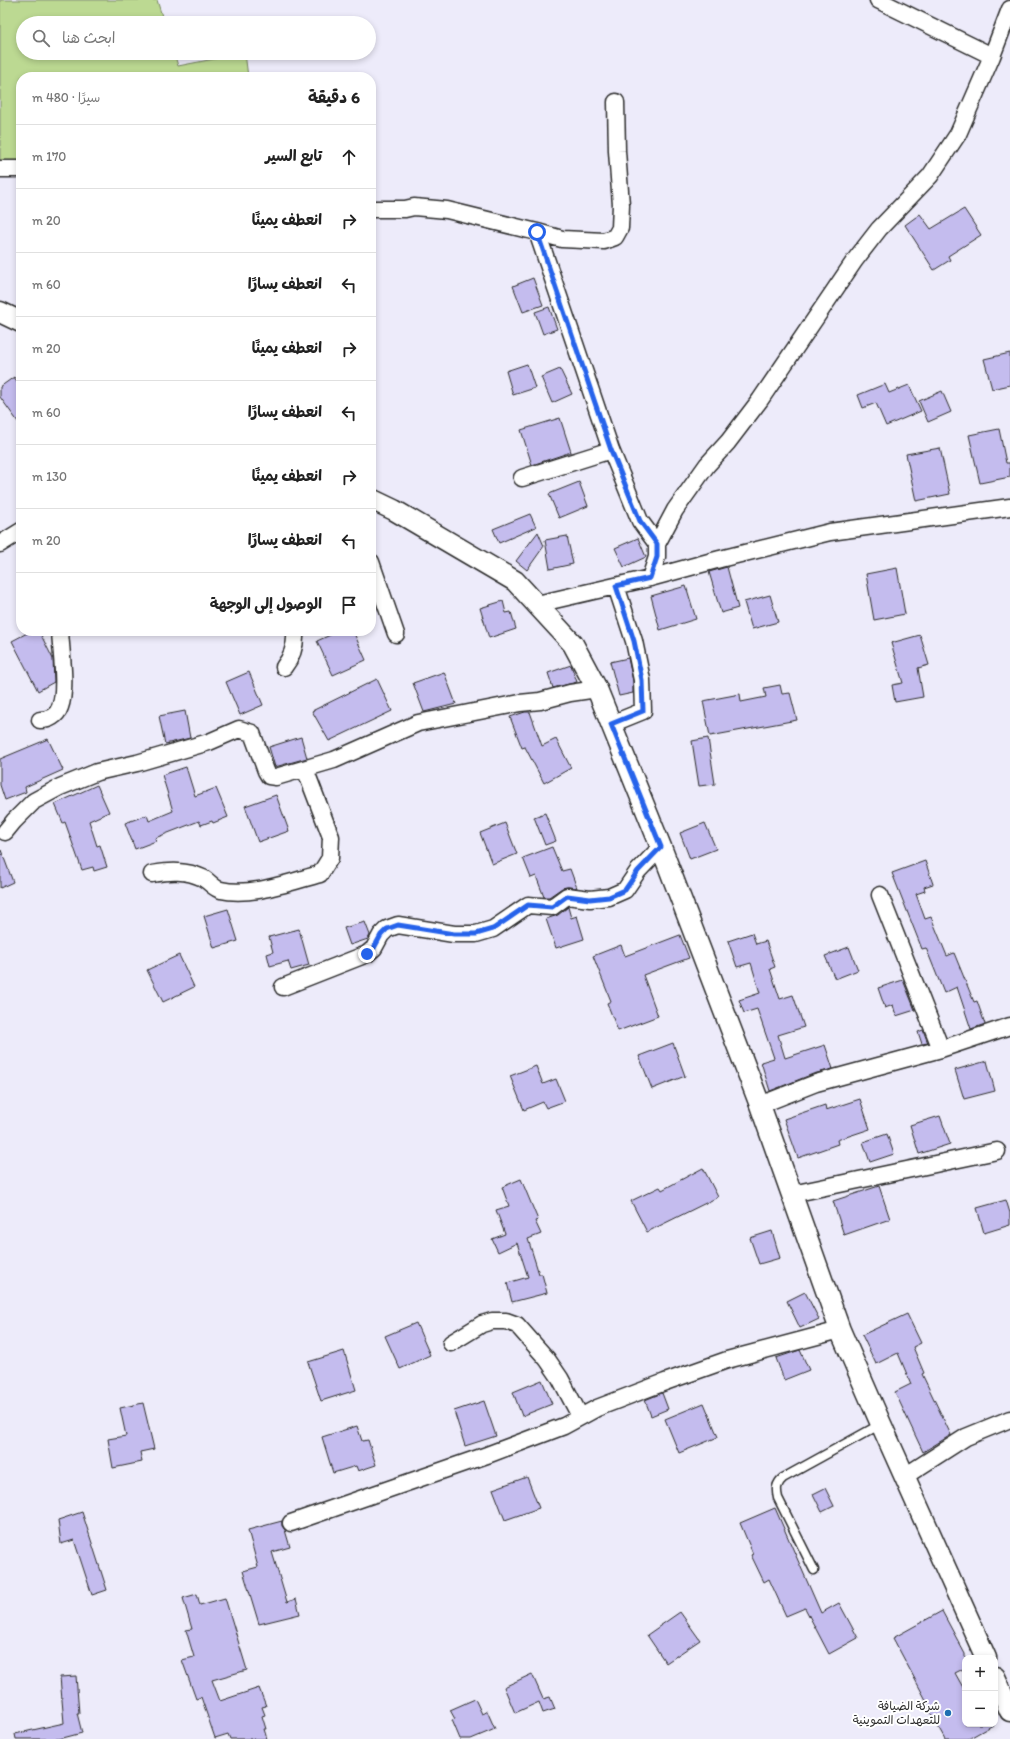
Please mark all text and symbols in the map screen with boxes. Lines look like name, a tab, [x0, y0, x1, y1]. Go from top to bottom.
search box	[16, 16, 376, 60]
icon: search	[30, 27, 52, 49]
text: ابحث هنا	[62, 29, 116, 47]
text: 6 دقيقة	[308, 87, 360, 107]
text: سيرًا · 480 m	[32, 90, 100, 105]
icon: ahead	[338, 146, 360, 168]
text: تابع السير	[265, 147, 322, 165]
text: 170 m	[32, 149, 66, 164]
icon: right	[338, 210, 360, 232]
text: انعطف يمينًا	[252, 211, 322, 229]
text: 20 m	[32, 213, 61, 228]
route start	[528, 223, 546, 241]
icon: left	[338, 274, 360, 296]
text: انعطف يسارًا	[248, 275, 322, 293]
text: 60 m	[32, 277, 61, 292]
icon: right	[338, 338, 360, 360]
text: انعطف يمينًا	[252, 339, 322, 357]
text: 20 m	[32, 341, 61, 356]
icon: left	[338, 402, 360, 424]
text: انعطف يسارًا	[248, 403, 322, 421]
text: 60 m	[32, 405, 61, 420]
icon: right	[338, 466, 360, 488]
text: انعطف يمينًا	[252, 467, 322, 485]
text: 130 m	[32, 469, 67, 484]
icon: left	[338, 530, 360, 552]
text: انعطف يسارًا	[248, 531, 322, 549]
text: 20 m	[32, 533, 61, 548]
icon: arrive	[338, 594, 360, 616]
text: الوصول إلى الوجهة	[210, 595, 322, 613]
route end	[358, 945, 376, 963]
map controls	[962, 1655, 998, 1727]
button: +	[962, 1655, 998, 1691]
button: −	[962, 1691, 998, 1727]
place label: شركة الضيافة للتعهدات التموينية	[853, 1699, 940, 1727]
marker: شركة الضيافة للتعهدات التموينية	[943, 1708, 953, 1718]

